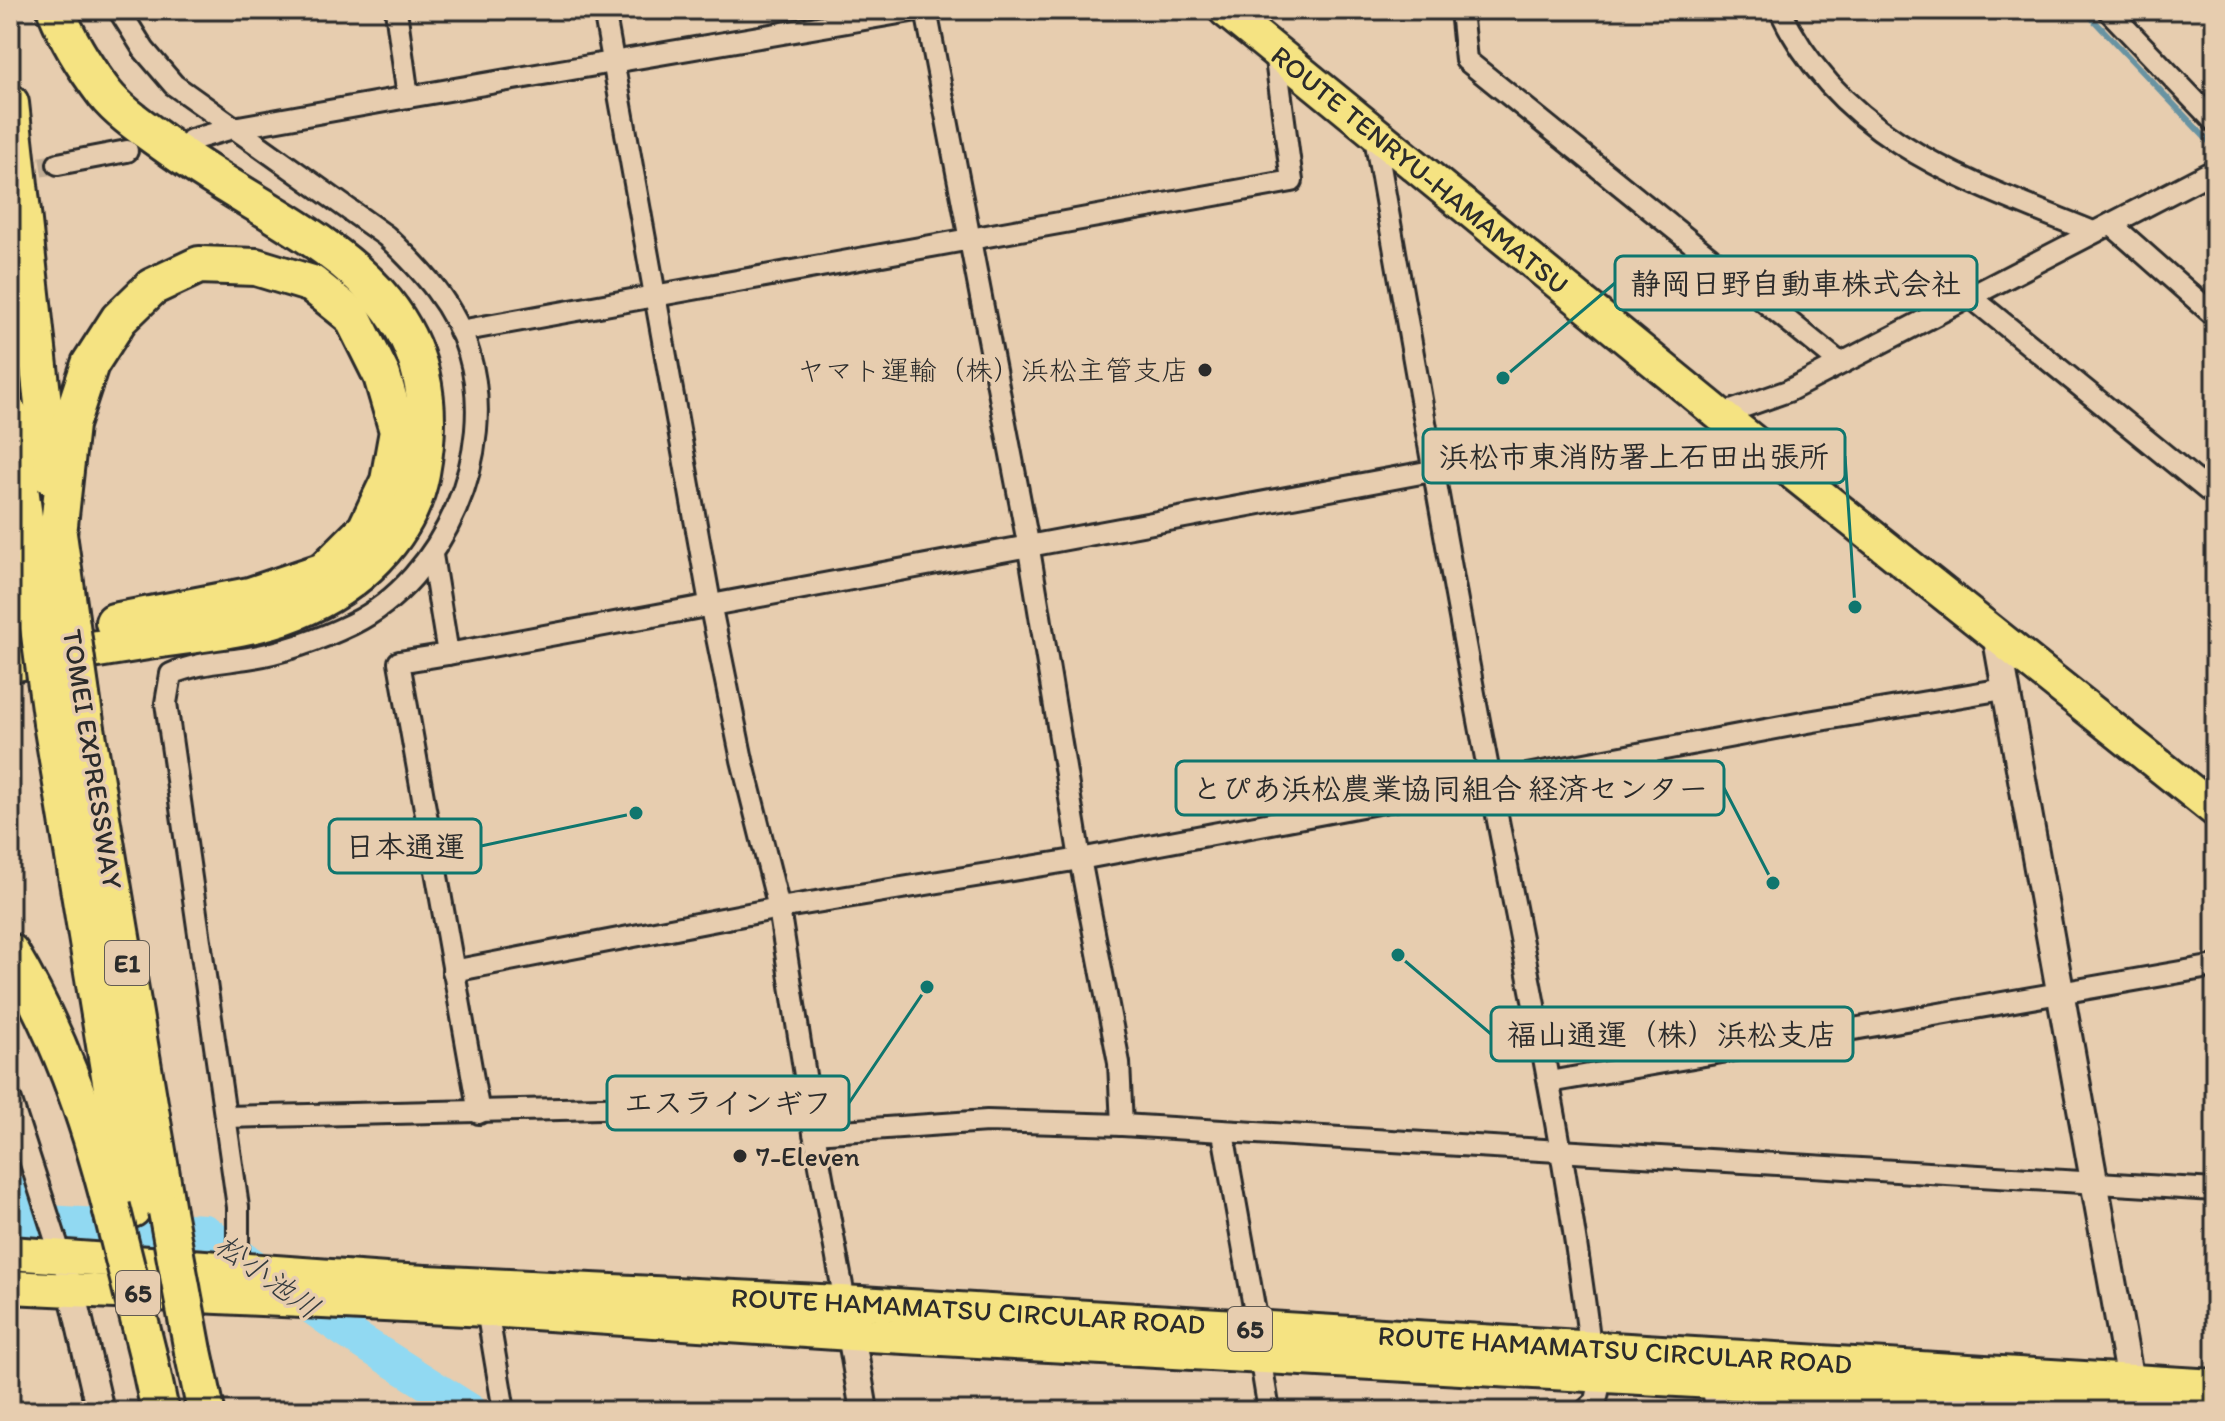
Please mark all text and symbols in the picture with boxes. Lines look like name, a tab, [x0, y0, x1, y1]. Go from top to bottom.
street label: ROUTE TENRYU-HAMAMATSU	[1264, 38, 1576, 301]
callout: 静岡日野自動車株式会社	[1615, 256, 1977, 310]
text: 静岡日野自動車株式会社	[1631, 265, 1961, 302]
place label: ヤマト運輸（株）浜松主管支店	[797, 353, 1189, 387]
marker: ヤマト運輸（株）浜松主管支店	[1196, 361, 1214, 379]
callout: 浜松市東消防署上石田出張所	[1423, 429, 1845, 483]
text: 浜松市東消防署上石田出張所	[1439, 438, 1829, 475]
street label: TOMEI EXPRESSWAY	[56, 627, 130, 891]
callout: とぴあ浜松農業協同組合 経済センター	[1176, 761, 1724, 815]
text: とぴあ浜松農業協同組合 経済センター	[1192, 770, 1708, 807]
callout: 日本通運	[329, 819, 481, 873]
text: 日本通運	[345, 828, 465, 865]
road number: E1	[105, 941, 149, 985]
callout: 福山通運（株）浜松支店	[1491, 1007, 1853, 1061]
text: 福山通運（株）浜松支店	[1507, 1016, 1837, 1053]
callout: エスラインギフ	[607, 1076, 849, 1130]
text: エスラインギフ	[623, 1084, 833, 1121]
place label: 7-Eleven	[756, 1139, 860, 1173]
marker: 7-Eleven	[731, 1147, 749, 1165]
water label: 松小池川	[209, 1226, 327, 1326]
road number: 65	[116, 1271, 160, 1315]
street label: ROUTE HAMAMATSU CIRCULAR ROAD	[730, 1280, 1206, 1341]
road number: 65	[1228, 1307, 1272, 1351]
street label: ROUTE HAMAMATSU CIRCULAR ROAD	[1377, 1318, 1853, 1381]

